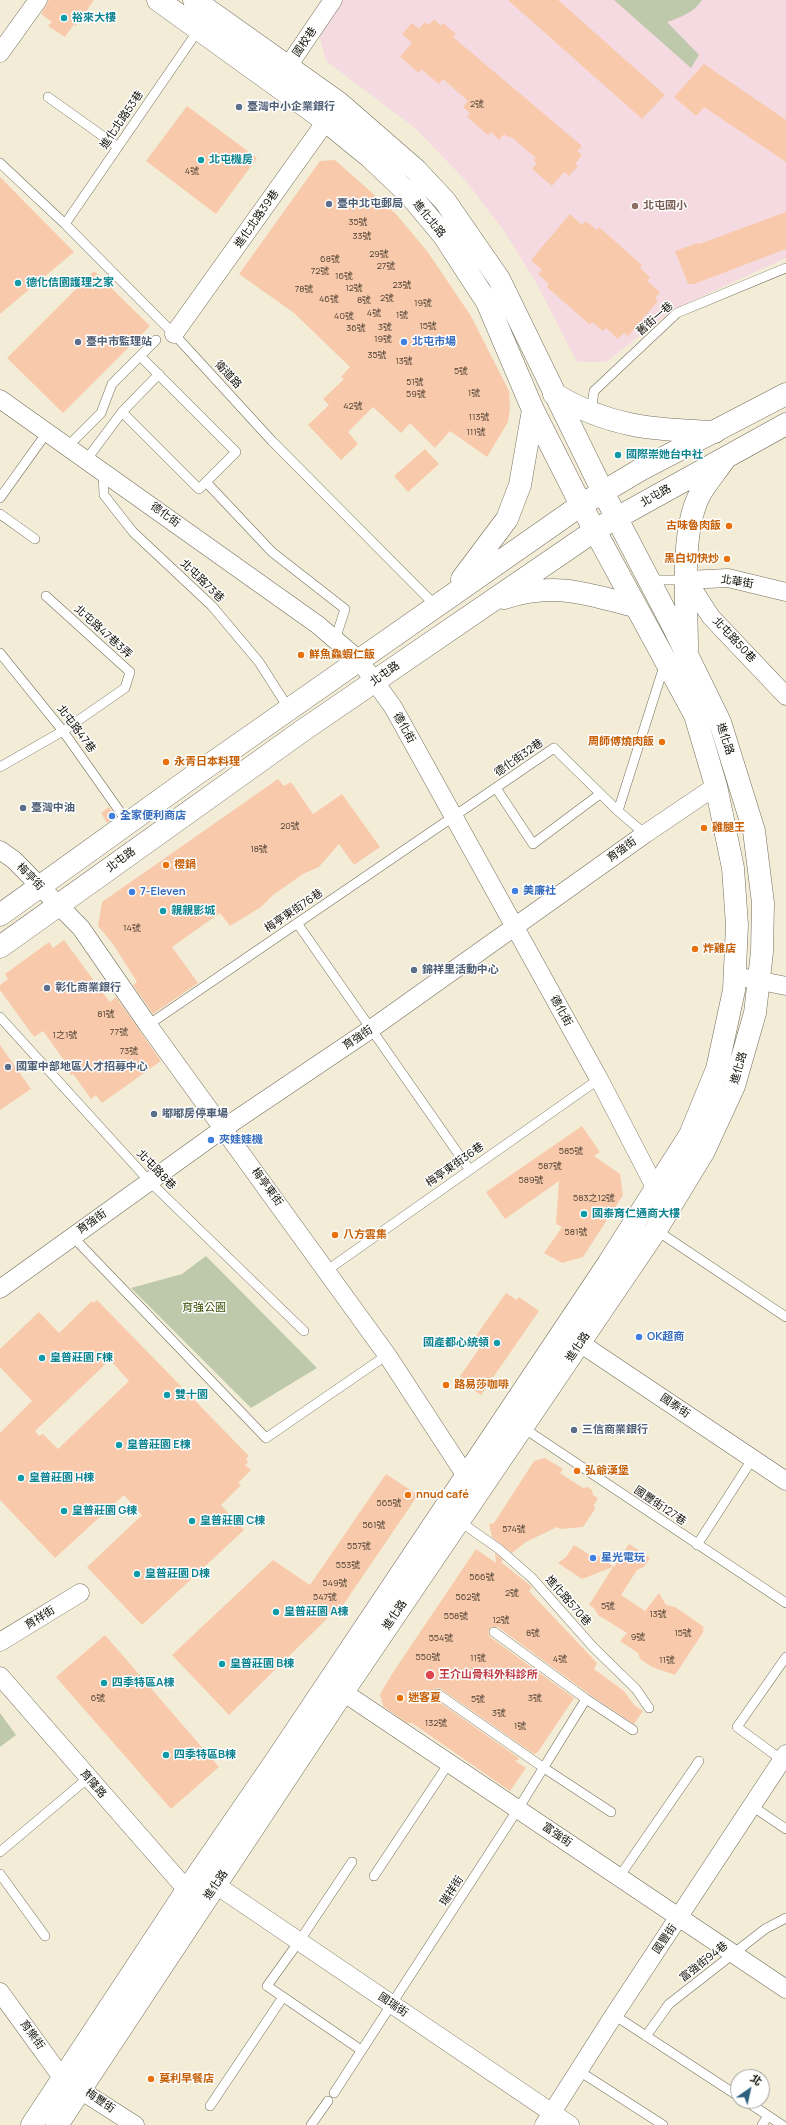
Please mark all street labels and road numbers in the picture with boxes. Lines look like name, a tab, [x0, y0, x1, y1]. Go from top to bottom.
street label: 國校巷	[290, 25, 320, 59]
street label: 進化北路53巷	[98, 88, 146, 152]
street label: 進化北路39巷	[232, 187, 282, 251]
street label: 進化北路	[410, 198, 448, 240]
street label: 舊街一巷	[634, 300, 676, 338]
street label: 衛道路	[212, 358, 244, 392]
street label: 北屯路	[638, 482, 674, 510]
street label: 德化街	[148, 500, 182, 530]
street label: 北屯路73巷	[177, 557, 227, 605]
street label: 北華街	[720, 573, 754, 591]
street label: 北屯路47巷3弄	[71, 603, 135, 661]
street label: 北屯路50巷	[710, 615, 758, 665]
street label: 北屯路	[368, 659, 402, 689]
street label: 北屯路47巷	[54, 703, 98, 755]
street label: 德化街	[390, 710, 418, 746]
street label: 進化路	[714, 721, 736, 757]
street label: 德化街32巷	[492, 736, 546, 780]
street label: 育強街	[605, 835, 639, 865]
street label: 北屯路	[104, 845, 138, 875]
street label: 梅亭街	[14, 861, 46, 893]
street label: 梅亭東街76巷	[262, 887, 326, 935]
street label: 德化街	[547, 993, 575, 1029]
street label: 育強街	[341, 1023, 375, 1053]
street label: 進化路	[728, 1050, 750, 1086]
street label: 梅亭東街36巷	[423, 1140, 487, 1190]
street label: 北屯路8巷	[134, 1147, 178, 1193]
street label: 梅亭東街	[249, 1165, 285, 1209]
street label: 育強街	[75, 1207, 109, 1237]
street label: 進化路	[563, 1330, 593, 1364]
street label: 國泰街	[658, 1391, 692, 1421]
street label: 國豐街127巷	[631, 1484, 689, 1528]
street label: 進化路570巷	[542, 1573, 594, 1629]
street label: 進化路	[380, 1598, 410, 1632]
street label: 育祥街	[23, 1604, 57, 1632]
street label: 育隆路	[77, 1767, 109, 1801]
street label: 富強街	[540, 1820, 574, 1850]
street label: 進化路	[201, 1868, 231, 1902]
street label: 瑞祥街	[437, 1874, 467, 1908]
street label: 國豐街	[650, 1922, 680, 1956]
street label: 富強街94巷	[677, 1939, 731, 1985]
street label: 國瑞街	[376, 1990, 410, 2020]
street label: 育樂街	[17, 2018, 47, 2052]
street label: 梅豐街	[83, 2086, 117, 2116]

